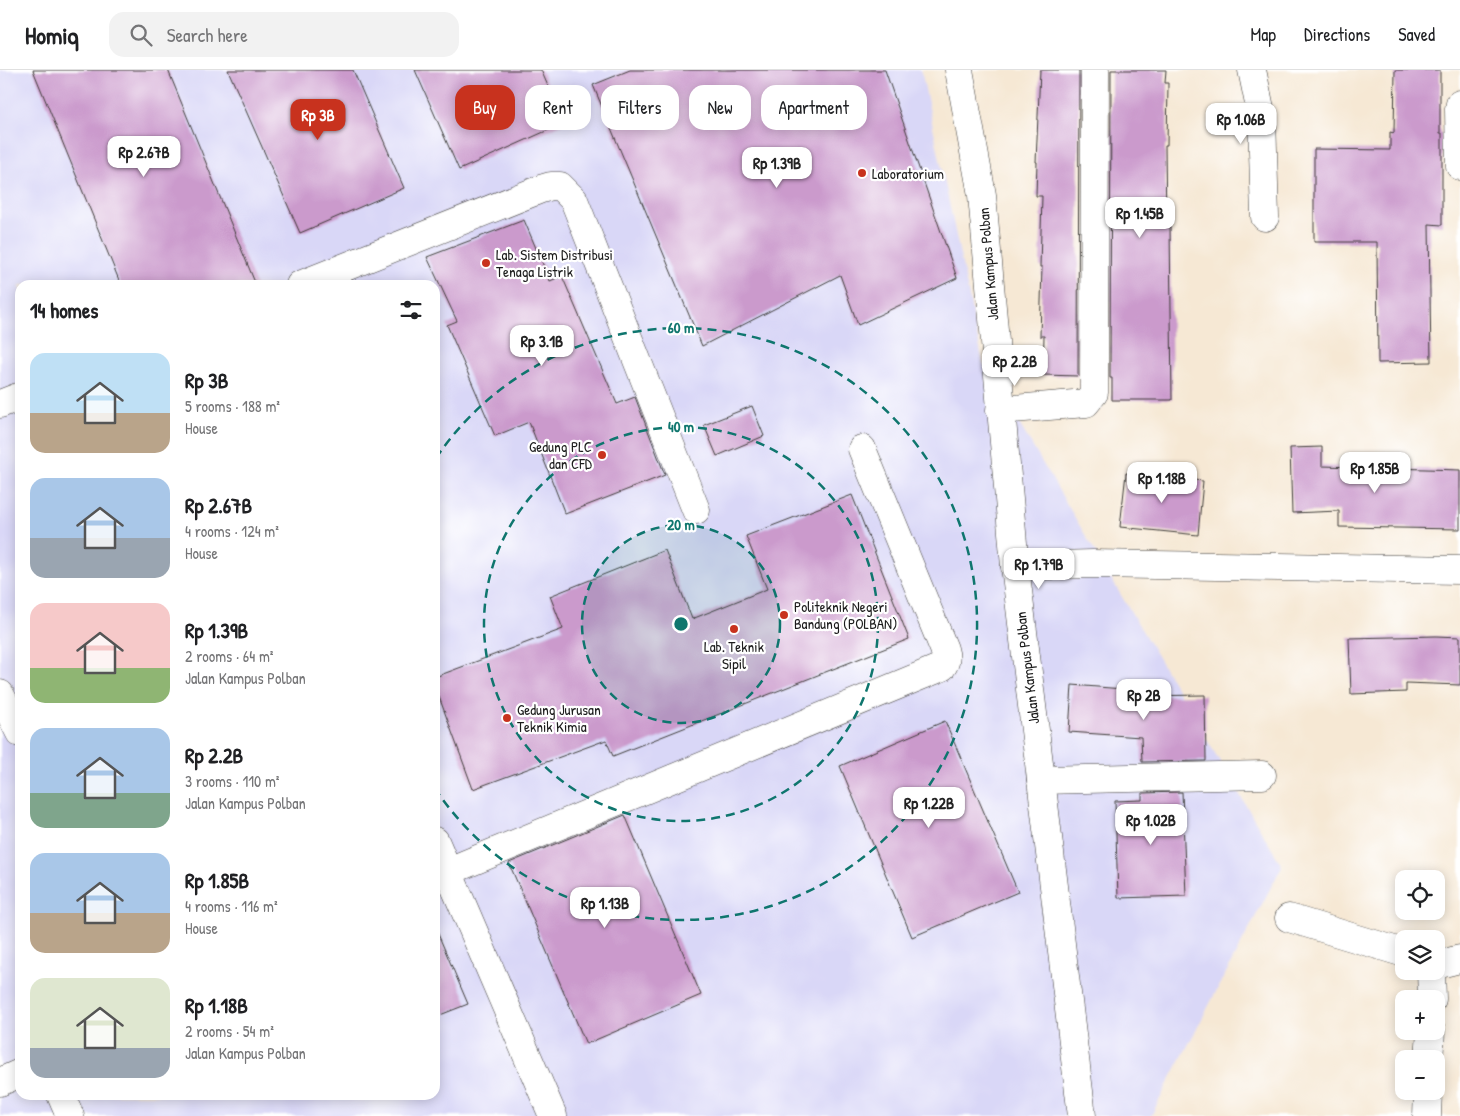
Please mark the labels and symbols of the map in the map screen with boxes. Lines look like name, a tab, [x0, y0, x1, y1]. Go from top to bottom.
pin: Rp 3B	[283, 98, 353, 141]
pin: Rp 1.06B	[1189, 102, 1293, 145]
pin: Rp 2.67B	[92, 136, 196, 178]
pin: Rp 1.39B	[725, 146, 829, 189]
place label: Laboratorium	[872, 163, 944, 184]
marker: Laboratorium	[856, 167, 868, 179]
pin: Rp 1.45B	[1088, 196, 1192, 239]
street label: Jalan Kampus Polban	[973, 206, 1003, 321]
place label: Lab. Sistem Distribusi Tenaga Listrik	[496, 244, 613, 282]
marker: Lab. Sistem Distribusi Tenaga Listrik	[480, 257, 492, 269]
text: 60 m	[668, 317, 694, 338]
pin: Rp 3.1B	[496, 324, 588, 367]
pin: Rp 2.2B	[969, 344, 1061, 387]
text: 40 m	[668, 416, 694, 437]
place label: Gedung PLC dan CFD	[529, 436, 593, 474]
marker: Gedung PLC dan CFD	[596, 449, 608, 461]
pin: Rp 1.85B	[1323, 452, 1427, 494]
pin: Rp 1.18B	[1110, 462, 1214, 504]
text: 20 m	[667, 514, 695, 535]
pin: Rp 1.79B	[987, 548, 1091, 590]
place label: Politeknik Negeri Bandung (POLBAN)	[794, 596, 898, 634]
marker: Politeknik Negeri Bandung (POLBAN)	[778, 609, 790, 621]
street label: Jalan Kampus Polban	[1010, 610, 1044, 725]
centre of rings	[672, 615, 690, 633]
marker: Lab. Teknik Sipil	[728, 623, 740, 635]
place label: Lab. Teknik Sipil	[704, 636, 764, 674]
pin: Rp 2B	[1109, 678, 1179, 721]
place label: Gedung Jurusan Teknik Kimia	[517, 699, 601, 737]
marker: Gedung Jurusan Teknik Kimia	[501, 712, 513, 724]
pin: Rp 1.22B	[877, 786, 981, 829]
pin: Rp 1.02B	[1099, 804, 1203, 846]
pin: Rp 1.13B	[553, 886, 657, 929]

